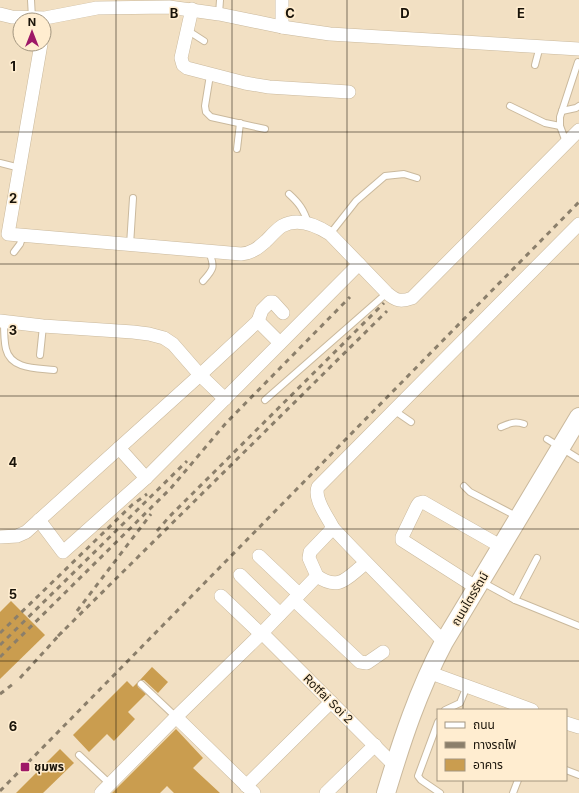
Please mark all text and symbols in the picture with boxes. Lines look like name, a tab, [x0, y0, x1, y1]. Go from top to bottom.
text: B	[170, 5, 179, 21]
text: C	[285, 5, 295, 21]
text: D	[400, 5, 410, 21]
text: E	[517, 5, 525, 21]
north arrow	[12, 12, 52, 52]
text: N	[28, 15, 36, 29]
text: 1	[10, 58, 16, 74]
text: 2	[9, 190, 17, 206]
text: 3	[9, 322, 17, 338]
text: 4	[9, 454, 18, 470]
street label: ถนนไตรรัตน์	[448, 569, 491, 628]
text: 5	[9, 586, 17, 602]
street label: Rotfai Soi 2	[300, 671, 356, 727]
legend	[437, 709, 567, 781]
text: ถนน	[473, 717, 495, 732]
text: 6	[9, 718, 17, 734]
text: ทางรถไฟ	[473, 737, 516, 752]
text: อาคาร	[473, 757, 503, 772]
place label: ชุมพร	[34, 759, 64, 774]
marker: ชุมพร	[19, 761, 31, 773]

